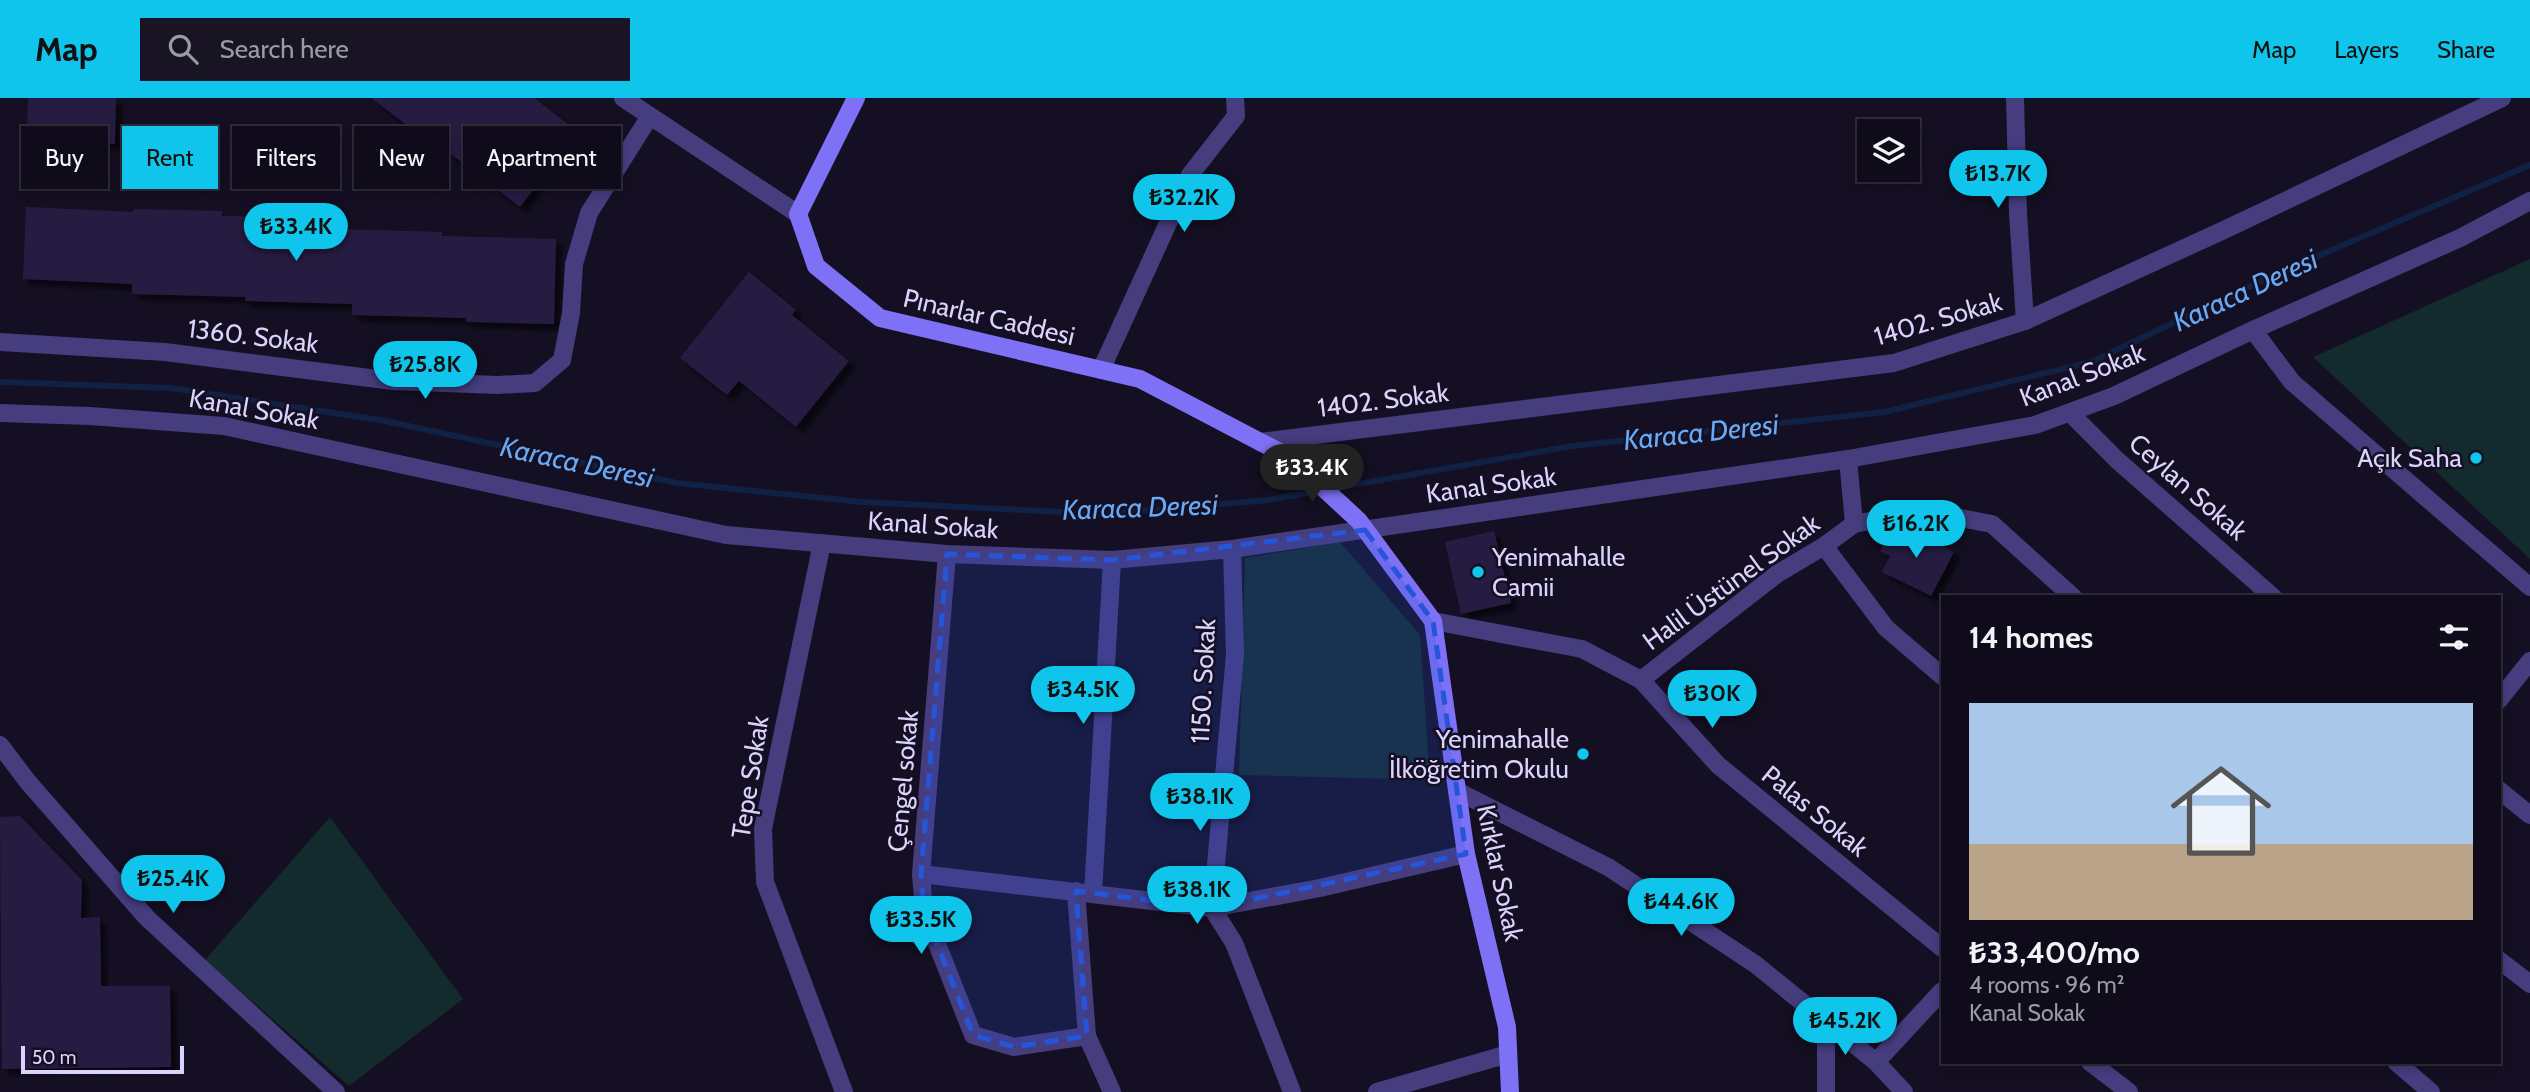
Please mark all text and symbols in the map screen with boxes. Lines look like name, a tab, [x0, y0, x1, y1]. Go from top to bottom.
search box	[140, 18, 630, 81]
text: Map	[35, 29, 98, 69]
icon: search	[164, 30, 202, 68]
text: Search here	[220, 33, 349, 65]
text: Map	[2252, 35, 2296, 64]
text: Layers	[2334, 35, 2399, 64]
text: Share	[2437, 35, 2495, 64]
map controls	[1857, 119, 1920, 182]
button: layers	[1857, 119, 1920, 182]
chip: Buy	[21, 126, 108, 189]
chip: Rent	[122, 126, 218, 189]
chip: Filters	[232, 126, 340, 189]
chip: New	[354, 126, 449, 189]
chip: Apartment	[463, 126, 621, 189]
pin: ₺13.7K	[1941, 150, 2055, 210]
text: ₺13.7K	[1965, 159, 2031, 187]
pin: ₺32.2K	[1127, 174, 1241, 234]
text: ₺32.2K	[1149, 183, 1219, 211]
pin: ₺33.4K	[239, 204, 353, 263]
text: ₺33.4K	[260, 212, 332, 240]
water label: Karaca Deresi	[2167, 241, 2324, 338]
street label: Pınarlar Caddesi	[900, 282, 1078, 352]
street label: 1402. Sokak	[1870, 285, 2006, 353]
street label: 1360. Sokak	[186, 312, 320, 360]
street label: Kanal Sokak	[2015, 336, 2149, 413]
pin: ₺25.8K	[368, 342, 482, 401]
text: ₺25.8K	[389, 350, 461, 378]
street label: 1402. Sokak	[1316, 376, 1451, 424]
street label: Kanal Sokak	[187, 382, 322, 436]
water label: Karaca Deresi	[1622, 407, 1781, 457]
street label: Ceylan Sokak	[2122, 427, 2254, 547]
water label: Karaca Deresi	[497, 429, 658, 495]
place label: Açık Saha	[2357, 442, 2463, 474]
pin: ₺33.4K	[1255, 444, 1369, 504]
marker: Açık Saha	[2468, 450, 2484, 466]
text: ₺33.4K	[1276, 453, 1348, 481]
street label: Kanal Sokak	[1424, 460, 1559, 510]
water label: Karaca Deresi	[1062, 487, 1219, 527]
pin: ₺16.2K	[1859, 500, 1973, 560]
street label: Kanal Sokak	[866, 504, 1000, 546]
street label: Halil Üstünel Sokak	[1636, 507, 1826, 657]
text: ₺16.2K	[1883, 509, 1949, 537]
place label: Yenimahalle Camii	[1491, 541, 1625, 603]
marker: Yenimahalle Camii	[1470, 564, 1486, 580]
street label: 1150. Sokak	[1184, 617, 1222, 744]
icon: filters	[2435, 618, 2473, 656]
text: 14 homes	[1969, 619, 2093, 656]
pin: ₺34.5K	[1026, 666, 1140, 726]
pin: ₺30K	[1671, 670, 1753, 730]
text: ₺34.5K	[1047, 675, 1119, 703]
text: ₺30K	[1684, 679, 1740, 707]
street label: Çengel sokak	[881, 708, 925, 853]
street label: Tepe Sokak	[725, 713, 776, 841]
place label: Yenimahalle İlköğretim Okulu	[1389, 723, 1569, 785]
marker: Yenimahalle İlköğretim Okulu	[1575, 746, 1591, 762]
icon: home	[2158, 748, 2284, 874]
street label: Palas Sokak	[1755, 758, 1875, 864]
pin: ₺38.1K	[1143, 774, 1257, 833]
text: ₺38.1K	[1166, 782, 1234, 810]
street label: Kırklar Sokak	[1470, 802, 1530, 944]
pin: ₺25.4K	[116, 856, 230, 915]
text: ₺25.4K	[137, 864, 209, 892]
pin: ₺38.1K	[1140, 866, 1254, 926]
text: ₺38.1K	[1163, 875, 1231, 903]
pin: ₺44.6K	[1624, 878, 1738, 938]
text: ₺44.6K	[1644, 887, 1718, 915]
pin: ₺33.5K	[864, 896, 978, 956]
text: ₺33.5K	[886, 905, 956, 933]
text: ₺33,400/mo	[1969, 934, 2140, 971]
text: 4 rooms · 96 m²	[1969, 971, 2124, 999]
pin: ₺45.2K	[1788, 998, 1902, 1057]
text: Kanal Sokak	[1969, 999, 2085, 1027]
text: ₺45.2K	[1809, 1006, 1881, 1034]
scale bar	[21, 1043, 184, 1075]
text: 50 m	[32, 1046, 76, 1069]

